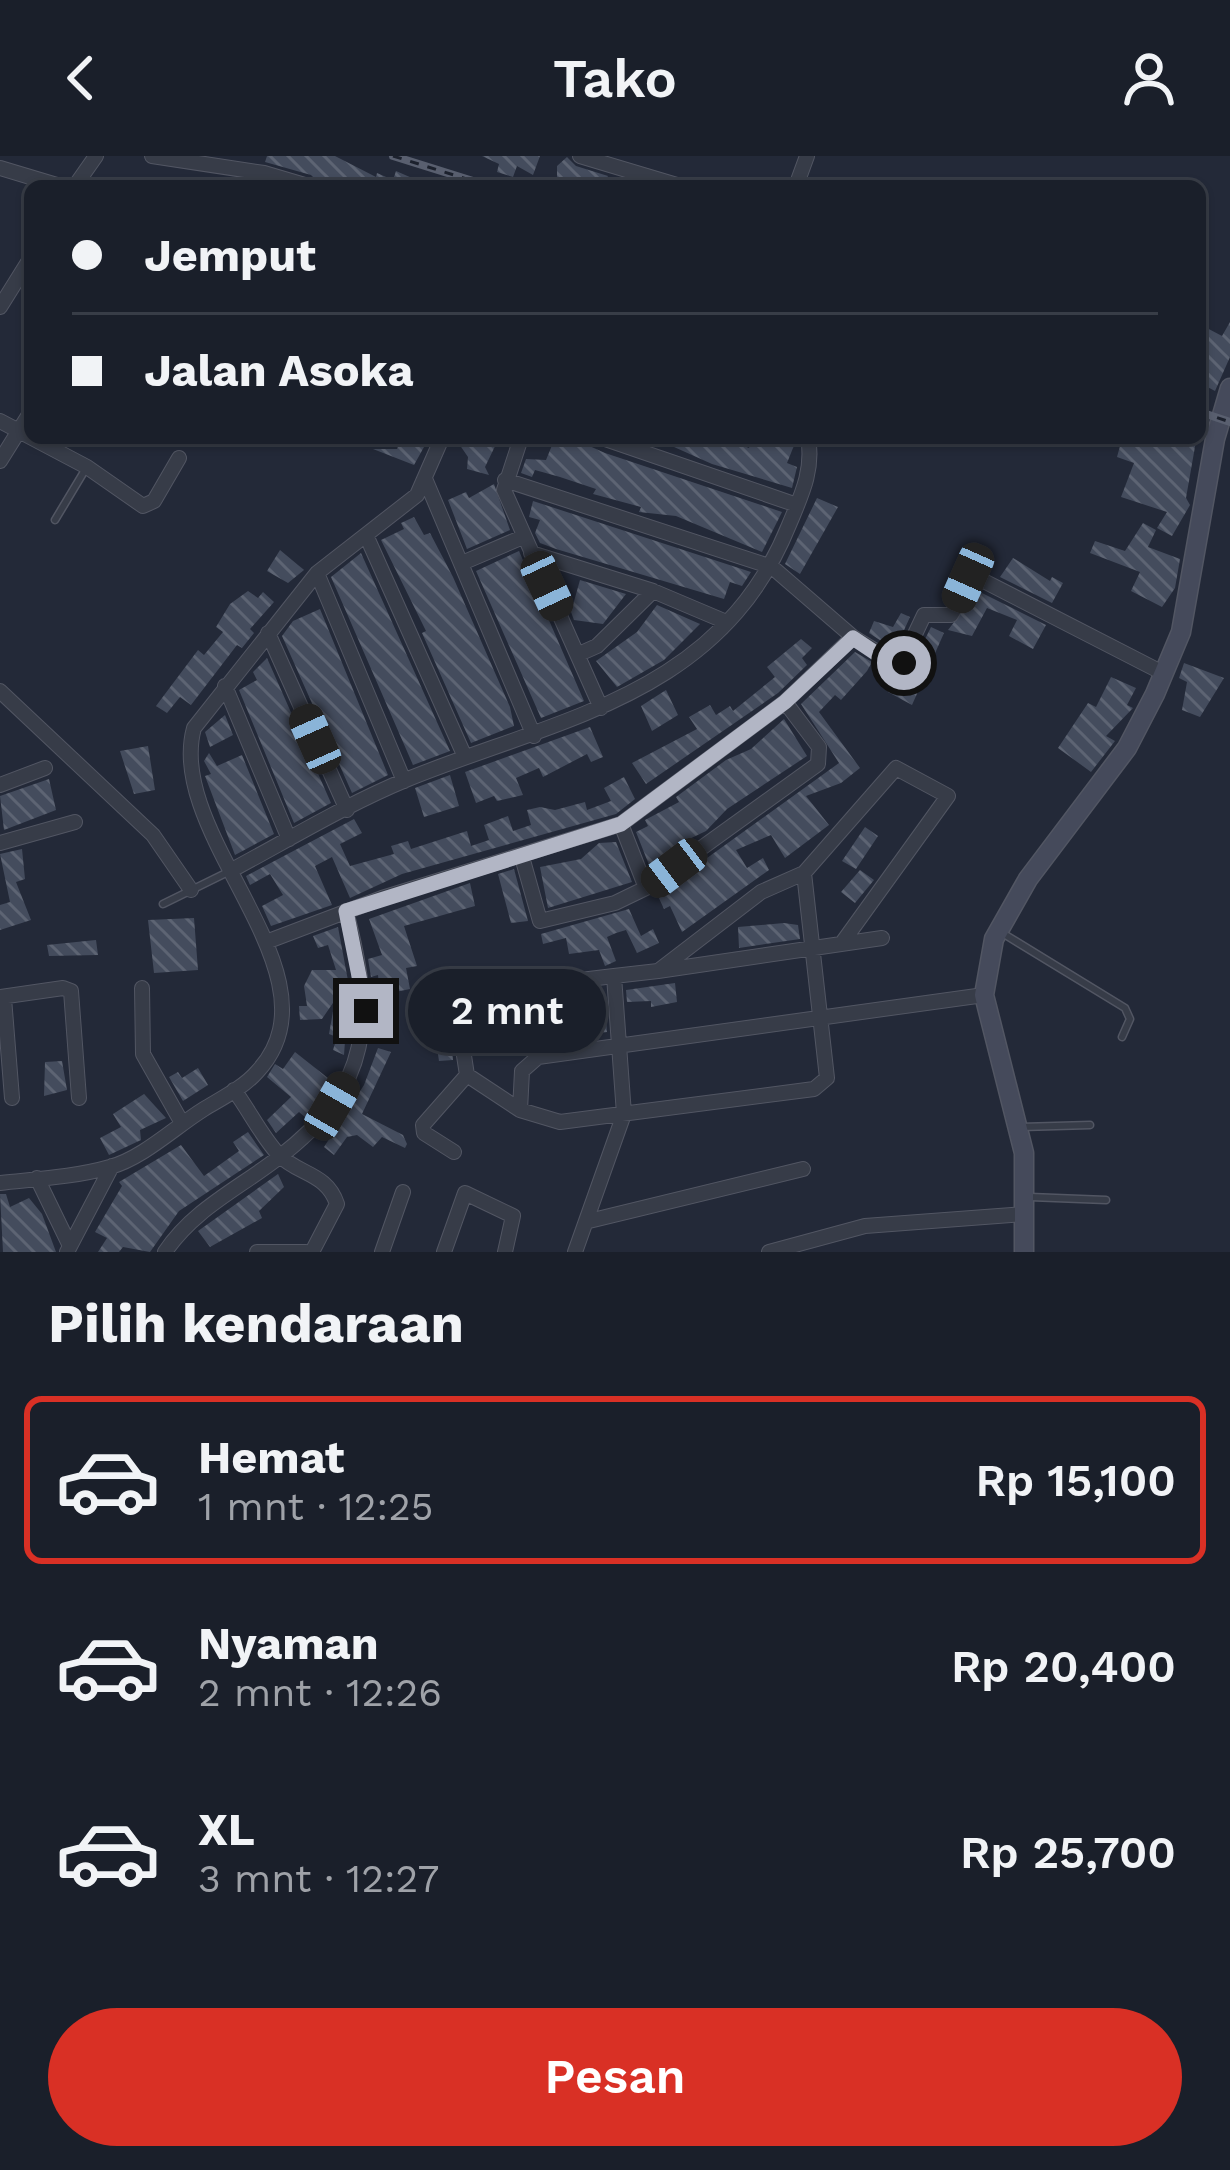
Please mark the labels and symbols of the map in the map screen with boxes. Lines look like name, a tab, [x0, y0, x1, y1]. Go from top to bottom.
car	[937, 538, 999, 618]
car	[515, 546, 579, 626]
route start	[877, 636, 931, 690]
car	[284, 699, 346, 779]
car	[634, 832, 714, 904]
callout: 2 mnt	[408, 969, 606, 1053]
route end	[339, 984, 393, 1038]
car	[298, 1066, 366, 1146]

